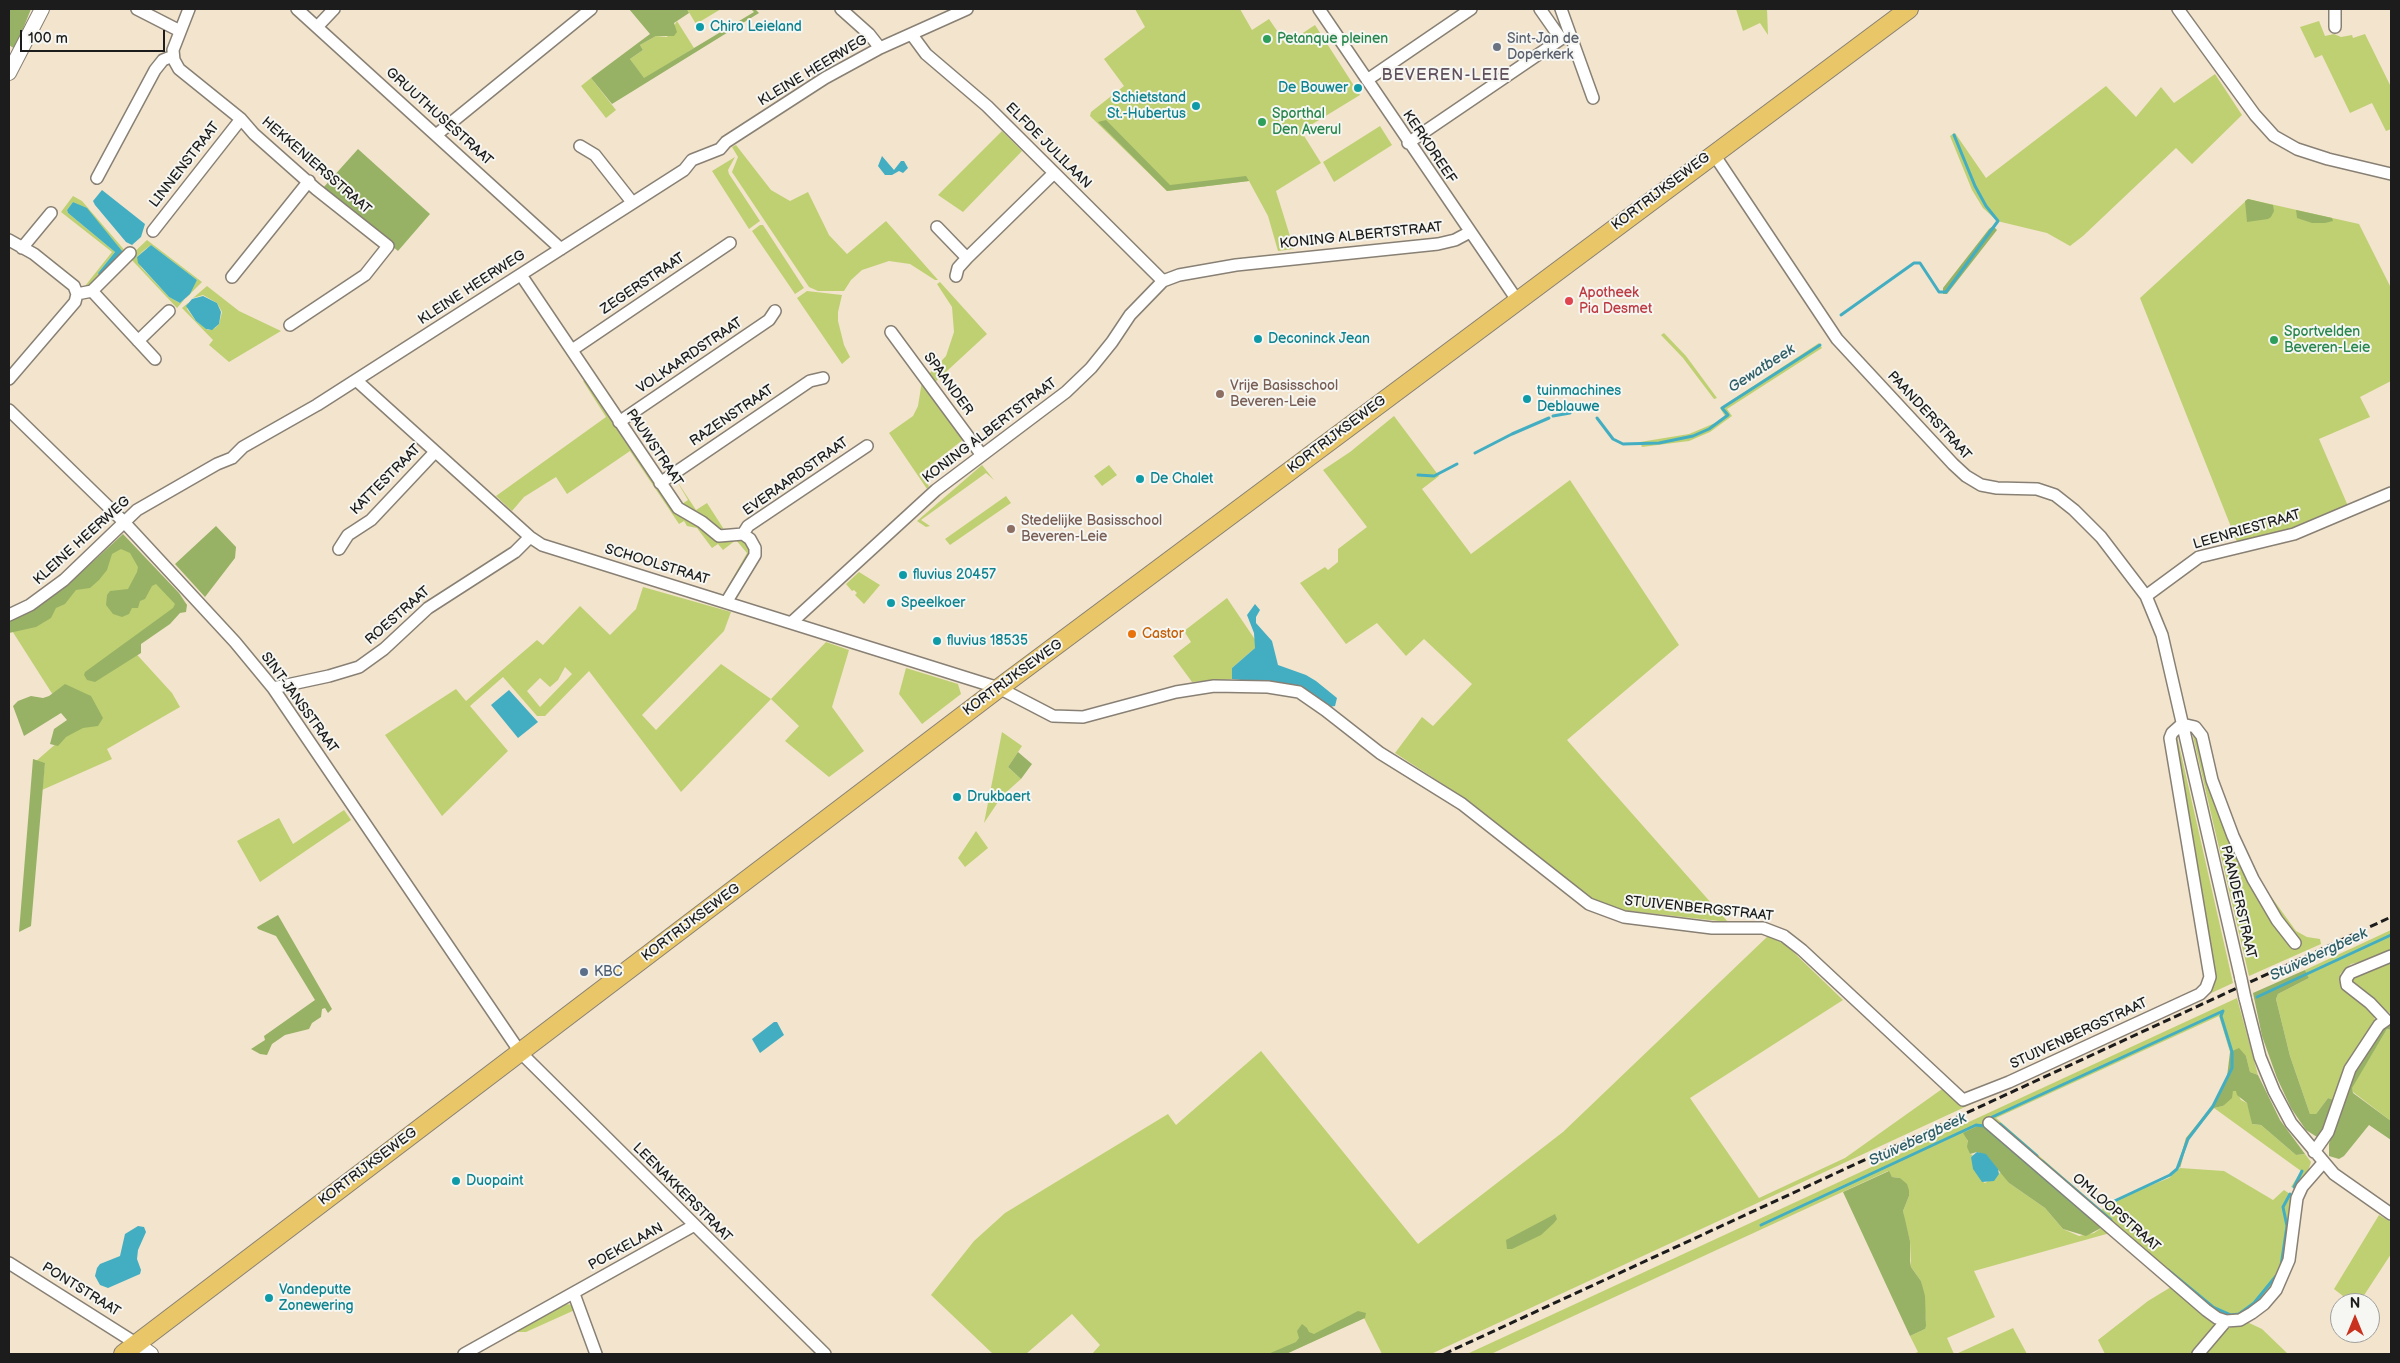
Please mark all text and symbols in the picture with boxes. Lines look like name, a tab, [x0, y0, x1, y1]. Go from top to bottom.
place label: Chiro Leieland	[710, 19, 802, 35]
scale bar	[22, 20, 168, 52]
marker: Chiro Leieland	[694, 21, 706, 33]
text: 100 m	[28, 29, 68, 48]
place label: Petanque pleinen	[1277, 31, 1388, 47]
place label: Sint-Jan de Doperkerk	[1507, 31, 1579, 64]
street label: KLEINE HEERWEG	[755, 32, 871, 110]
marker: Petanque pleinen	[1261, 33, 1273, 45]
marker: Sint-Jan de Doperkerk	[1491, 41, 1503, 53]
street label: GRUUTHUSESTRAAT	[382, 65, 496, 169]
district label: BEVEREN-LEIE	[1380, 66, 1512, 86]
place label: De Bouwer	[1278, 80, 1348, 96]
marker: De Bouwer	[1352, 82, 1364, 94]
place label: Schietstand St.-Hubertus	[1107, 90, 1186, 122]
street label: ELFDE JULILAAN	[1002, 100, 1094, 192]
marker: Schietstand St.-Hubertus	[1190, 100, 1202, 112]
place label: Sporthal Den Averul	[1272, 106, 1341, 138]
street label: KERKDREEF	[1398, 107, 1460, 187]
street label: HEKKENIERSSTRAAT	[258, 114, 374, 218]
marker: Sporthal Den Averul	[1256, 116, 1268, 128]
street label: LINNENSTRAAT	[146, 119, 224, 211]
street label: KORTRIJKSEWEG	[1609, 150, 1713, 234]
street label: KONING ALBERTSTRAAT	[1279, 219, 1443, 253]
street label: KLEINE HEERWEG	[415, 247, 529, 329]
street label: ZEGERSTRAAT	[598, 250, 688, 318]
place label: Apotheek Pia Desmet	[1579, 285, 1652, 318]
marker: Apotheek Pia Desmet	[1563, 295, 1575, 307]
street label: VOLKAARDSTRAAT	[634, 314, 746, 398]
place label: Sportvelden Beveren-Leie	[2284, 324, 2370, 357]
place label: Deconinck Jean	[1268, 331, 1370, 347]
marker: Deconinck Jean	[1252, 333, 1264, 345]
marker: Sportvelden Beveren-Leie	[2268, 334, 2280, 346]
water label: Gewatbeek	[1725, 341, 1799, 397]
street label: SPAANDER	[920, 349, 976, 419]
street label: PAANDERSTRAAT	[1883, 368, 1975, 464]
street label: KONING ALBERTSTRAAT	[920, 375, 1060, 487]
place label: Vrije Basisschool Beveren-Leie	[1230, 378, 1338, 411]
street label: RAZENSTRAAT	[687, 382, 777, 450]
place label: tuinmachines Deblauwe	[1537, 383, 1621, 416]
marker: Vrije Basisschool Beveren-Leie	[1214, 388, 1226, 400]
street label: KORTRIJKSEWEG	[1285, 393, 1389, 477]
marker: tuinmachines Deblauwe	[1521, 393, 1533, 405]
street label: PAUWSTRAAT	[622, 406, 686, 490]
street label: EVERAARDSTRAAT	[740, 434, 852, 520]
street label: KATTESTRAAT	[347, 441, 425, 519]
place label: De Chalet	[1150, 471, 1213, 487]
marker: De Chalet	[1134, 473, 1146, 485]
street label: KLEINE HEERWEG	[30, 493, 134, 589]
street label: LEENRIESTRAAT	[2191, 507, 2303, 553]
place label: Stedelijke Basisschool Beveren-Leie	[1021, 513, 1162, 546]
marker: Stedelijke Basisschool Beveren-Leie	[1005, 523, 1017, 535]
street label: SCHOOLSTRAAT	[603, 541, 711, 589]
place label: fluvius 20457	[913, 567, 996, 583]
marker: fluvius 20457	[897, 569, 909, 581]
street label: ROESTRAAT	[362, 583, 434, 649]
place label: Speelkoer	[901, 595, 965, 611]
marker: Speelkoer	[885, 597, 897, 609]
place label: Castor	[1142, 626, 1184, 642]
marker: Castor	[1126, 628, 1138, 640]
place label: fluvius 18535	[947, 633, 1028, 649]
marker: fluvius 18535	[931, 635, 943, 647]
street label: KORTRIJKSEWEG	[960, 636, 1066, 720]
street label: SINT-JANSSTRAAT	[257, 649, 341, 757]
place label: Drukbaert	[967, 789, 1031, 805]
marker: Drukbaert	[951, 791, 963, 803]
street label: PAANDERSTRAAT	[2217, 844, 2259, 960]
street label: KORTRIJKSEWEG	[639, 881, 743, 965]
street label: STUIVENBERGSTRAAT	[1624, 893, 1774, 925]
water label: Stuivebergbeek	[2267, 925, 2371, 985]
place label: KBC	[594, 964, 623, 980]
marker: KBC	[578, 966, 590, 978]
street label: STUIVENBERGSTRAAT	[2008, 995, 2150, 1073]
water label: Stuivebergbeek	[1866, 1110, 1970, 1170]
street label: KORTRIJKSEWEG	[316, 1125, 420, 1209]
street label: LEENAKKERSTRAAT	[629, 1140, 735, 1246]
street label: OMLOOPSTRAAT	[2069, 1170, 2163, 1256]
place label: Duopaint	[466, 1173, 523, 1189]
marker: Duopaint	[450, 1175, 462, 1187]
street label: POEKELAAN	[586, 1220, 666, 1274]
street label: PONTSTRAAT	[39, 1259, 123, 1321]
place label: Vandeputte Zonewering	[279, 1282, 354, 1314]
marker: Vandeputte Zonewering	[263, 1292, 275, 1304]
north arrow	[2330, 1293, 2380, 1343]
text: N	[2350, 1295, 2360, 1312]

